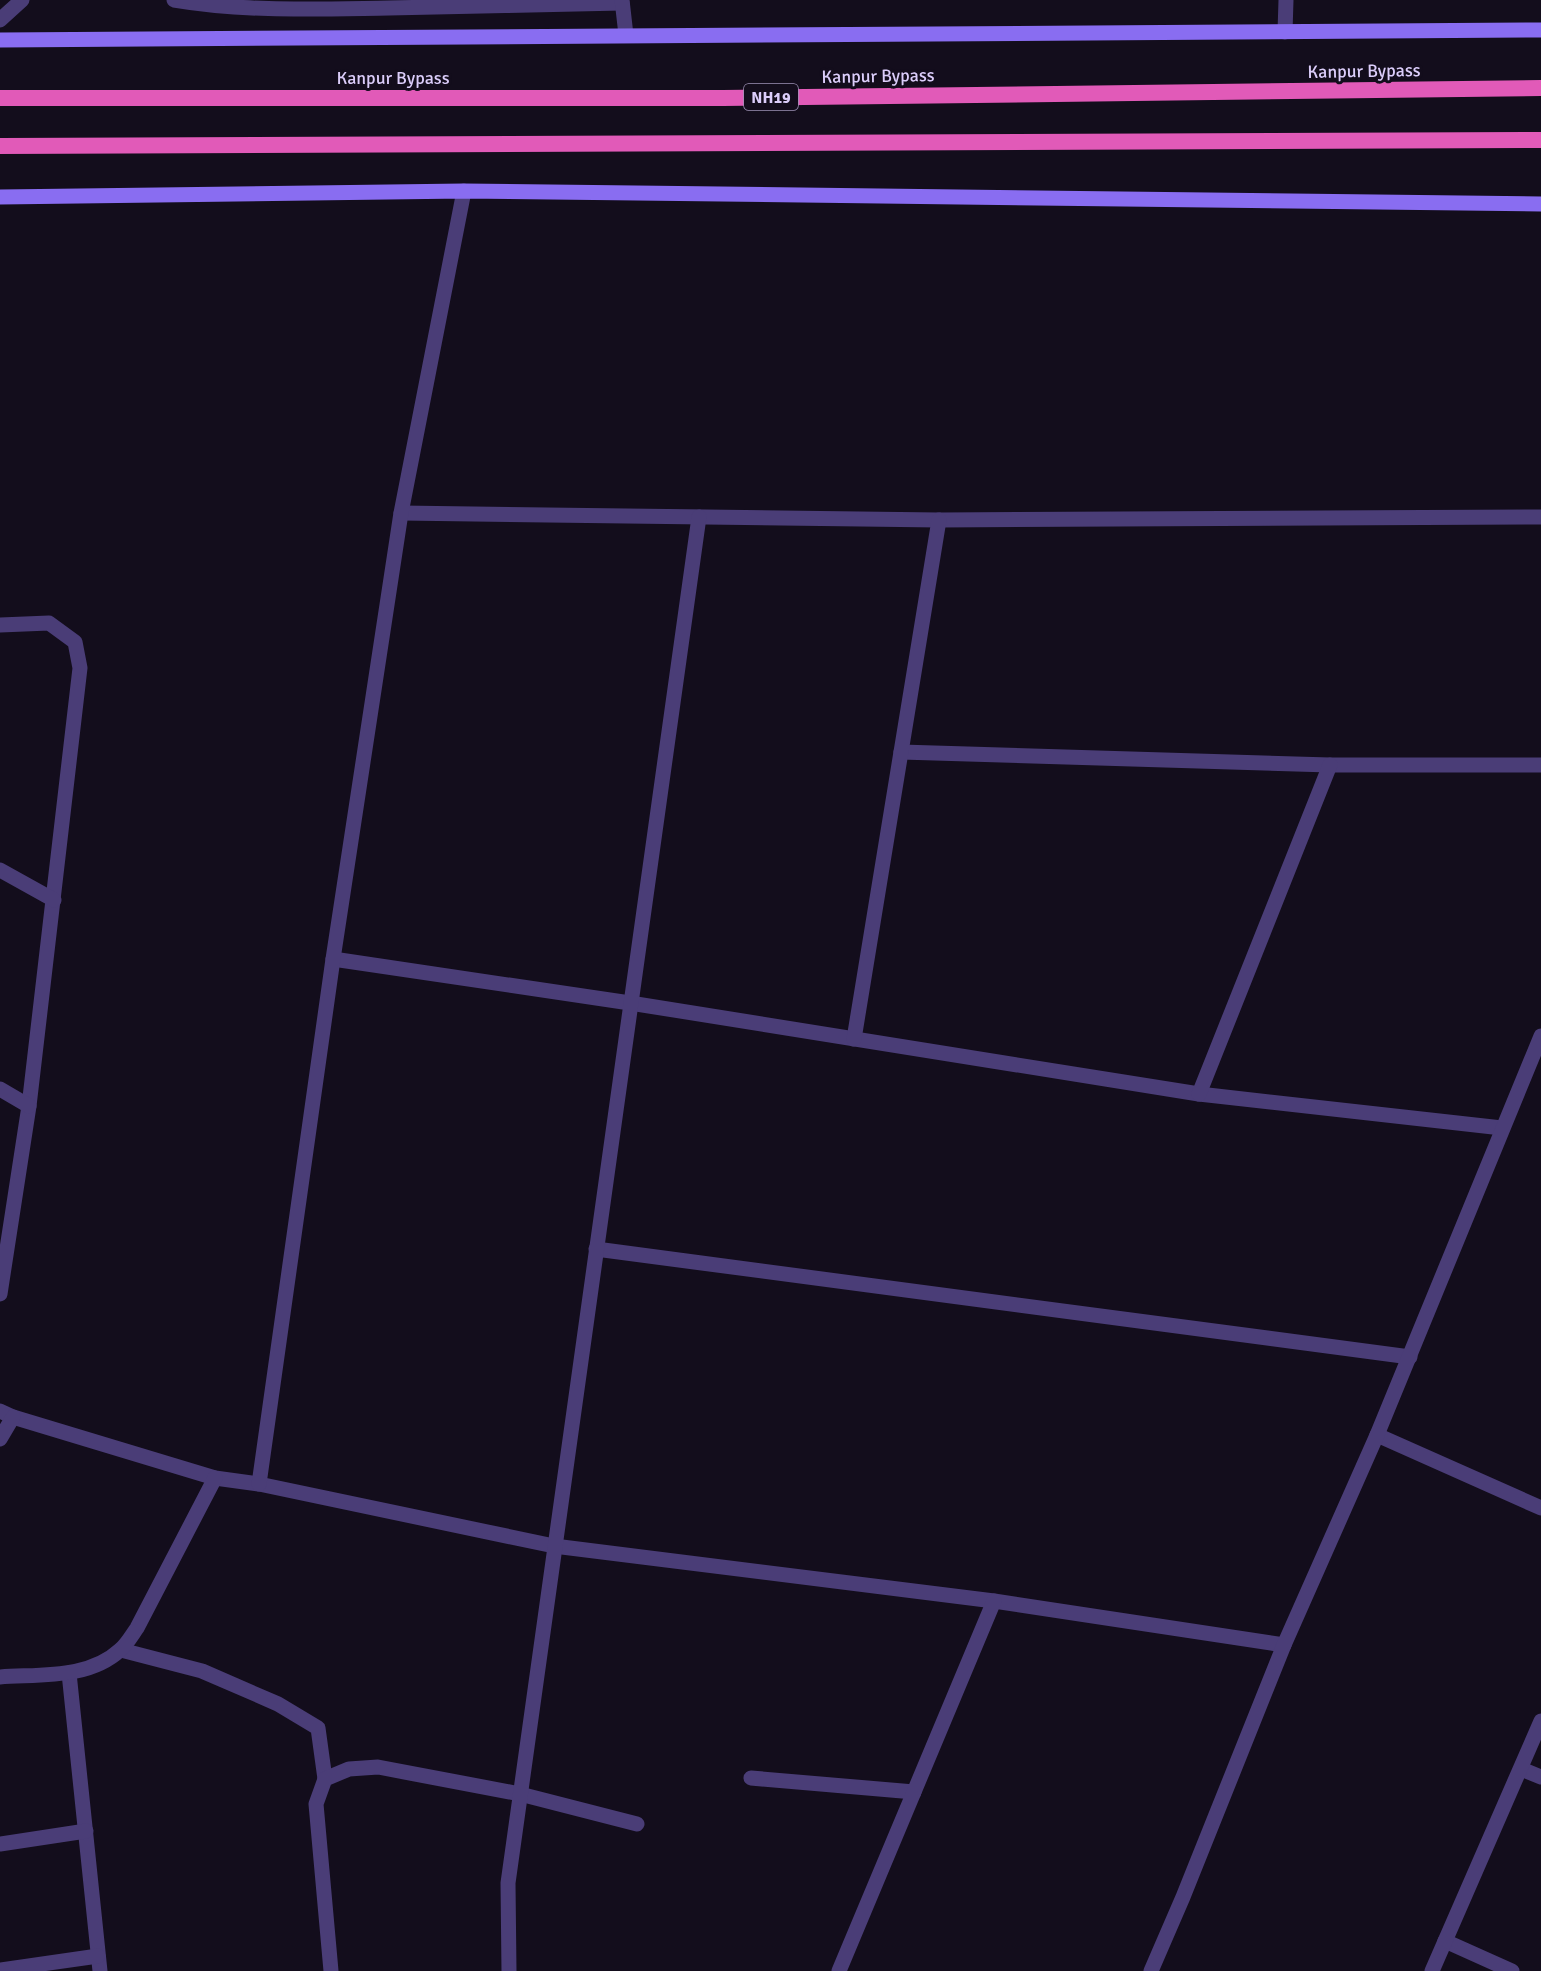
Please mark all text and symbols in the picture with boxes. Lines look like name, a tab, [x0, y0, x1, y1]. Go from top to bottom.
street label: Kanpur Bypass	[1307, 59, 1421, 83]
street label: Kanpur Bypass	[821, 64, 935, 88]
street label: Kanpur Bypass	[336, 67, 450, 89]
road number: NH19	[744, 84, 798, 110]

